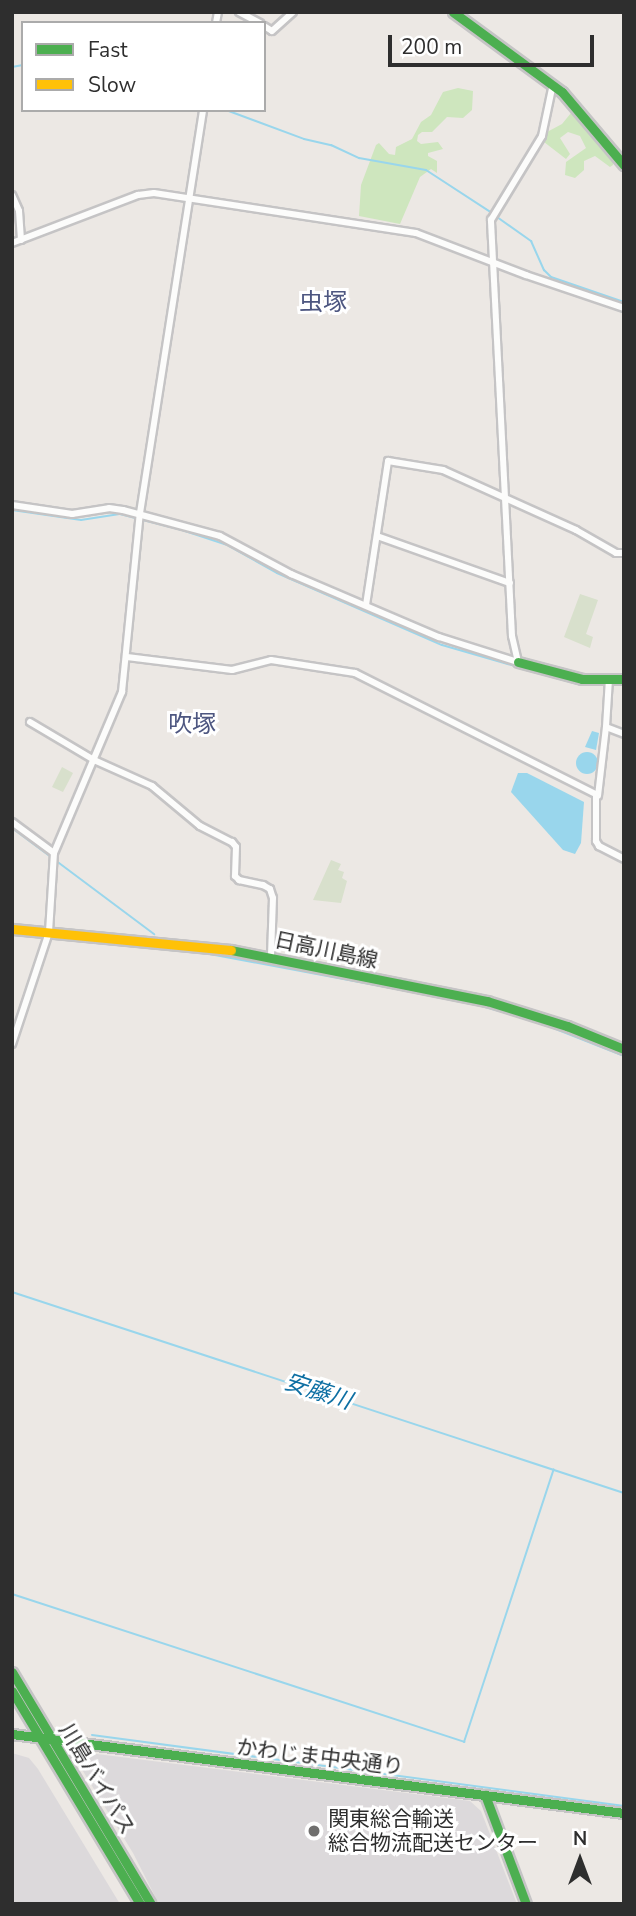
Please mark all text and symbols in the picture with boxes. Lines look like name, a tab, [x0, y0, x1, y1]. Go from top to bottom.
legend	[21, 21, 266, 112]
scale bar	[391, 21, 598, 65]
text: 200 m	[401, 33, 462, 61]
text: Fast	[88, 36, 128, 64]
text: Slow	[88, 71, 136, 99]
district label: 虫塚	[299, 289, 347, 317]
district label: 吹塚	[168, 711, 216, 739]
street label: 日高川島線	[272, 927, 380, 973]
water label: 安藤川	[281, 1368, 355, 1416]
street label: 川島バイパス	[54, 1719, 140, 1839]
street label: かわじま中央通り	[235, 1734, 405, 1780]
place label: 関東総合輸送 総合物流配送センター	[328, 1806, 538, 1856]
marker: 関東総合輸送 総合物流配送センター	[306, 1823, 322, 1839]
north arrow	[545, 1825, 615, 1895]
text: N	[573, 1826, 587, 1852]

